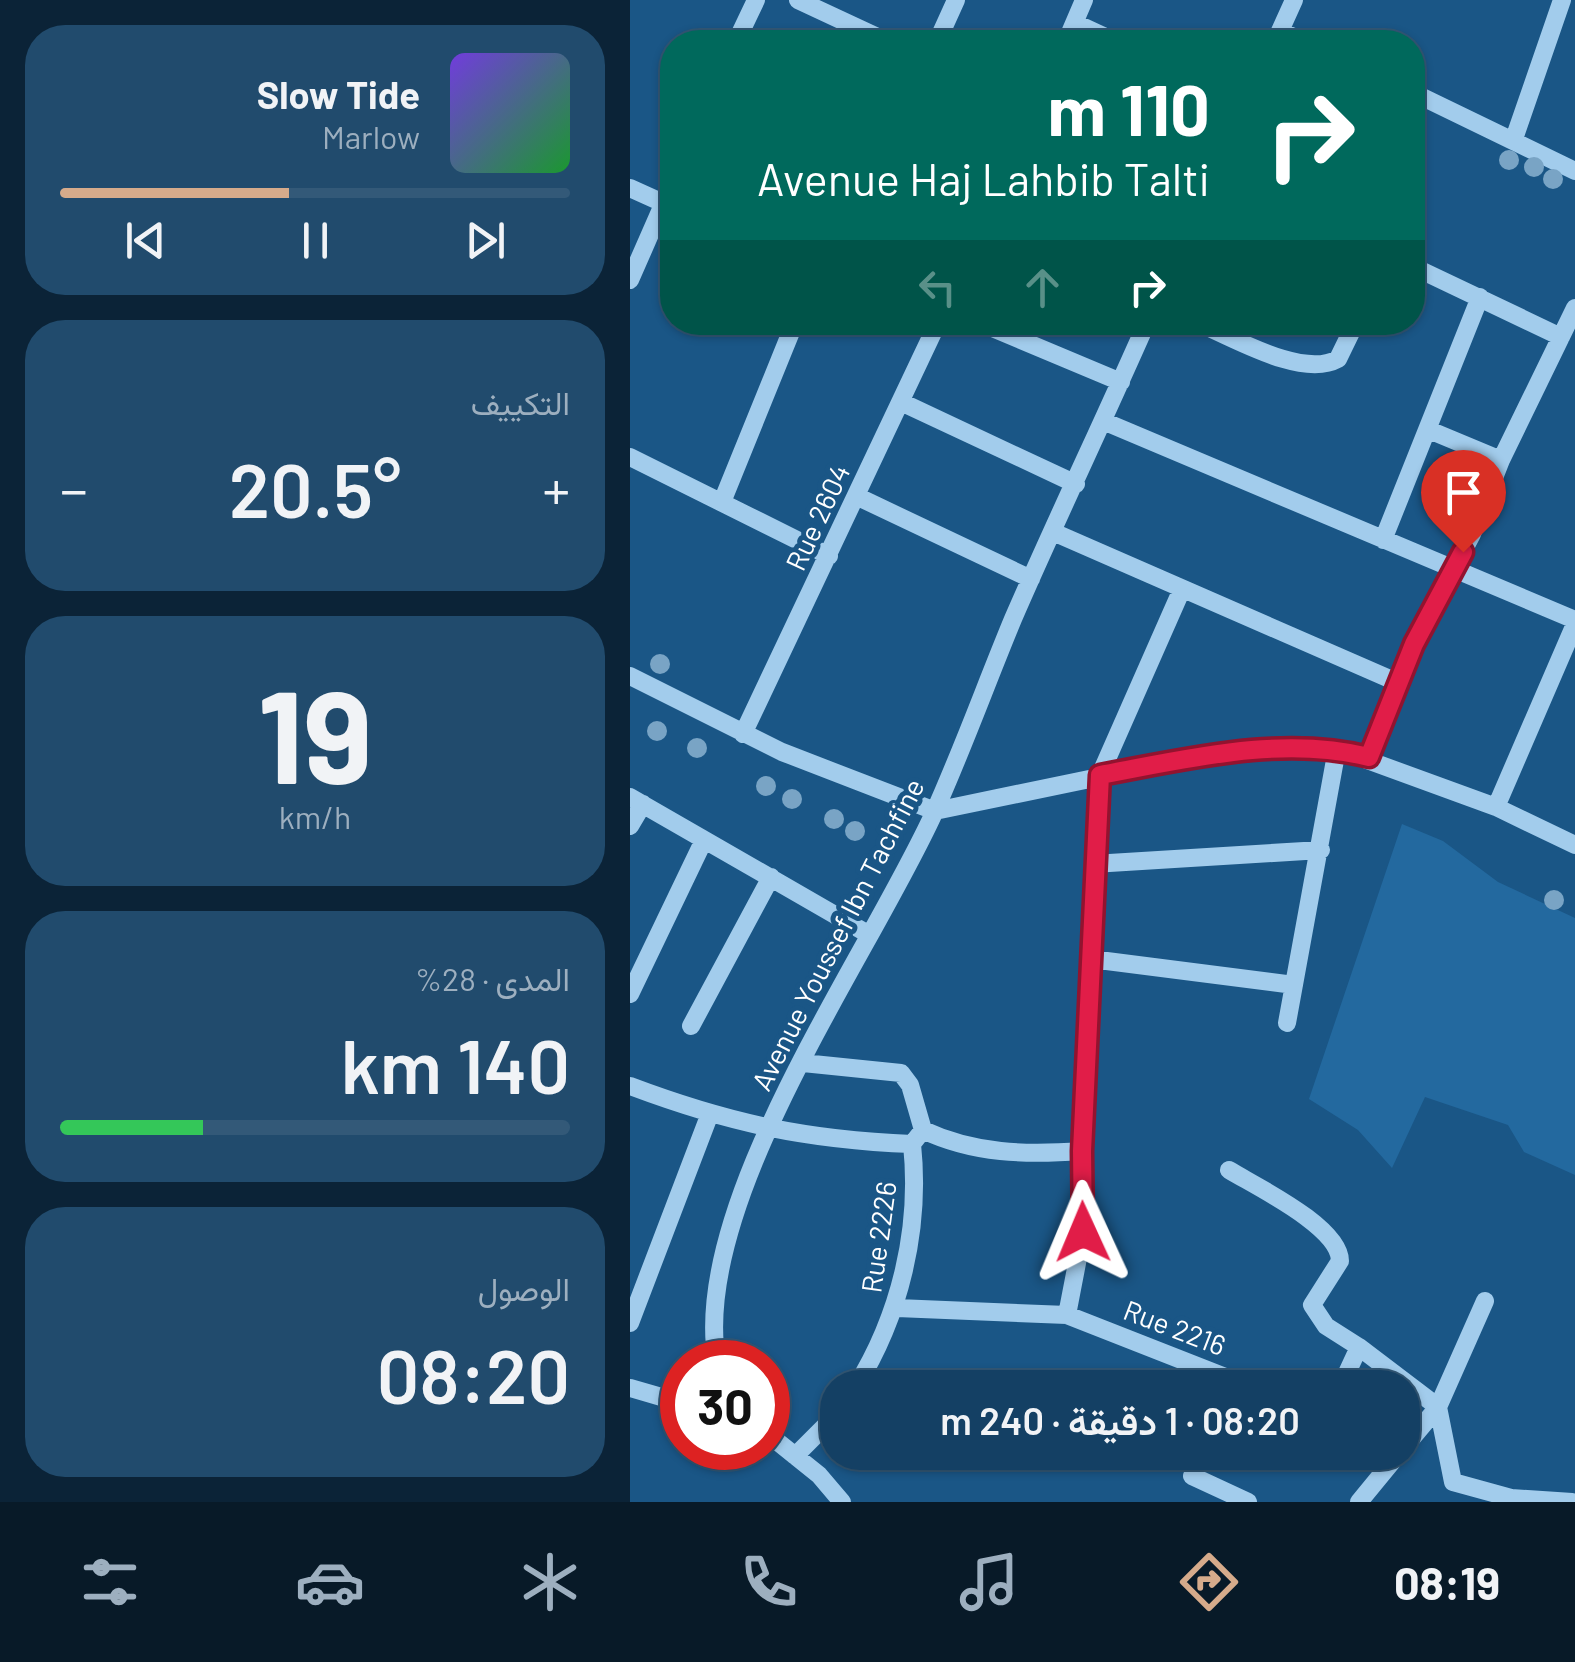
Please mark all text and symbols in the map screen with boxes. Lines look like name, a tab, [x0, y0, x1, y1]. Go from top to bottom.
text: 110 m	[1048, 66, 1210, 150]
icon: right	[1245, 70, 1375, 200]
text: Slow Tide	[257, 71, 420, 117]
text: Marlow	[322, 117, 420, 155]
text: Avenue Haj Lahbib Talti	[757, 151, 1210, 205]
icon: previous	[118, 213, 173, 268]
icon: pause	[288, 213, 343, 268]
icon: next	[458, 213, 513, 268]
icon: left	[910, 260, 965, 315]
icon: ahead	[1015, 260, 1070, 315]
icon: right	[1120, 260, 1175, 315]
text: التكييف	[471, 383, 570, 421]
text: 20.5°	[229, 443, 401, 533]
pin	[1421, 450, 1506, 553]
text: −	[60, 455, 88, 521]
text: +	[542, 455, 570, 521]
street label: Rue 2604	[778, 458, 856, 576]
icon: arrive	[1436, 465, 1491, 520]
text: 19	[257, 654, 373, 810]
street label: Avenue Youssef Ibn Tachfine	[743, 772, 931, 1096]
text: km/h	[279, 797, 351, 835]
text: المدى · 28%	[415, 959, 570, 997]
text: 140 km	[341, 1019, 570, 1109]
street label: Rue 2226	[853, 1179, 903, 1295]
position arrow	[1031, 1180, 1135, 1284]
text: الوصول	[478, 1269, 570, 1307]
street label: Rue 2216	[1119, 1292, 1231, 1362]
text: 08:20	[377, 1329, 570, 1419]
speed limit sign: 30	[660, 1340, 790, 1470]
text: 08:20 · 1 دقيقة · 240 m	[940, 1397, 1300, 1443]
icon: filters	[75, 1547, 145, 1617]
icon: car	[295, 1547, 365, 1617]
icon: climate	[515, 1547, 585, 1617]
icon: phone	[734, 1547, 804, 1617]
icon: music	[954, 1547, 1024, 1617]
icon: directions	[1174, 1547, 1244, 1617]
text: 08:19	[1394, 1555, 1500, 1609]

